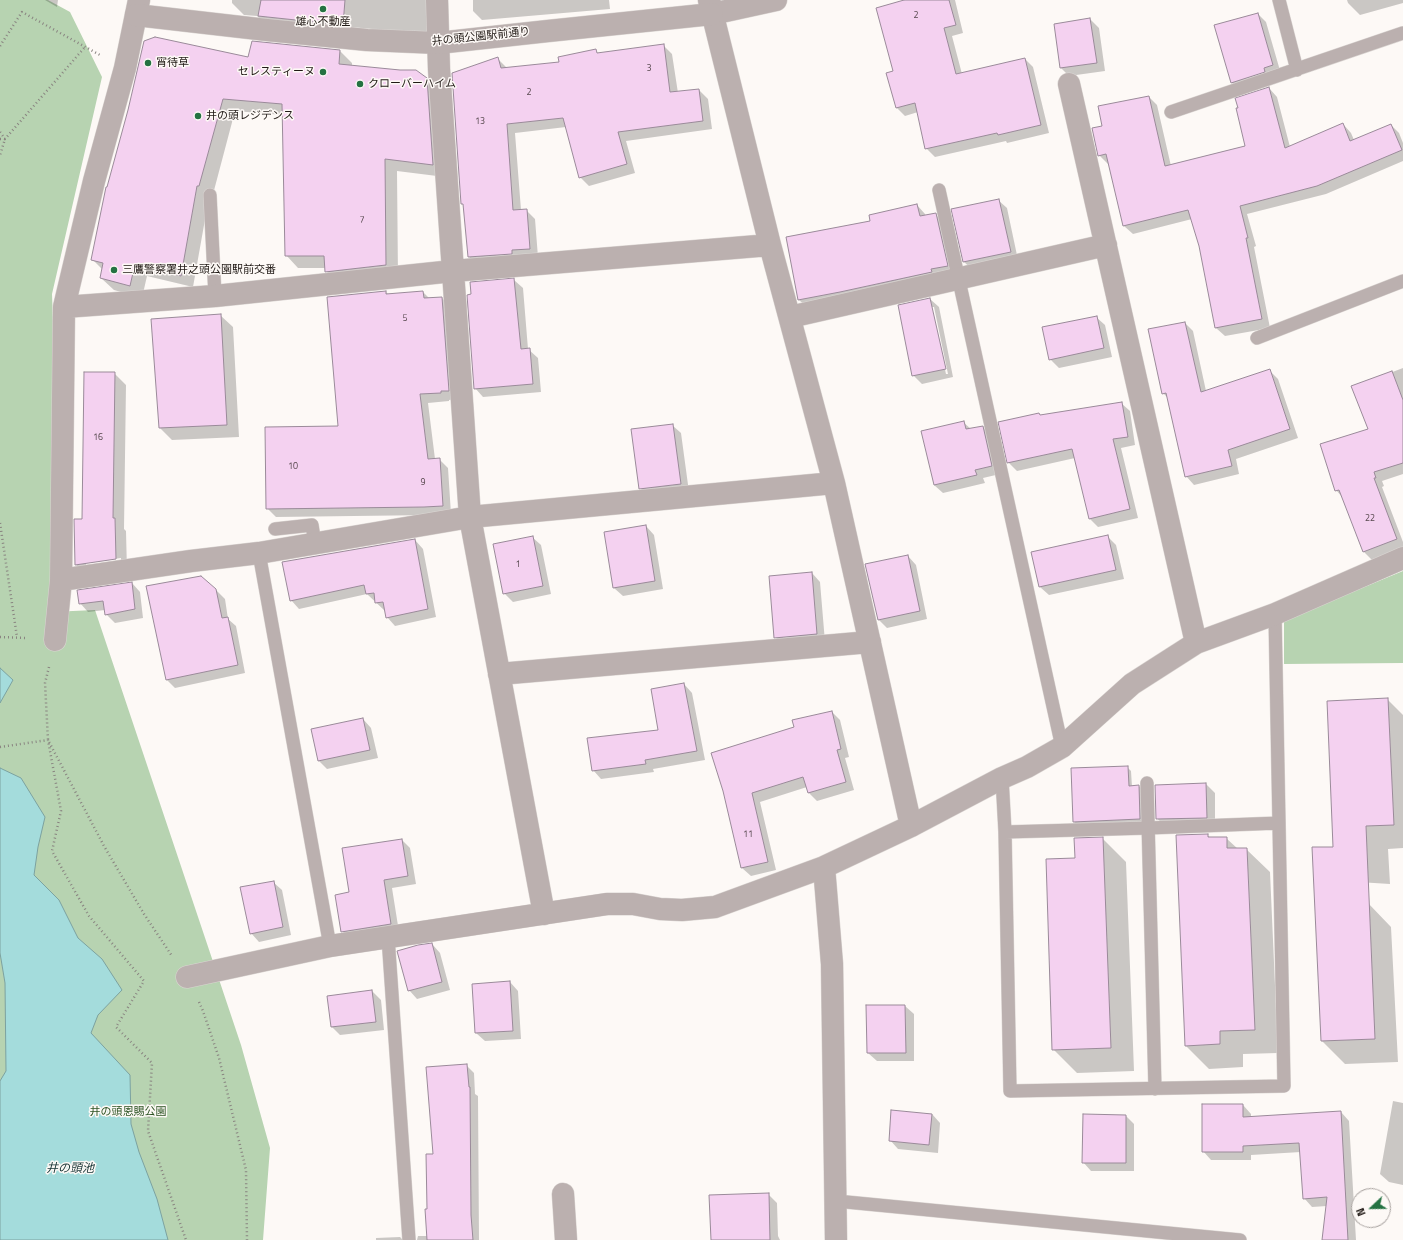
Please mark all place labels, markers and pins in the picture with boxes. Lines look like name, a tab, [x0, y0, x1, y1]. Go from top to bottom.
marker: 雄心不動産	[318, 4, 328, 14]
place label: 雄心不動産	[296, 15, 350, 29]
place label: 宵待草	[156, 56, 189, 70]
marker: 宵待草	[143, 58, 153, 68]
place label: セレスティーヌ	[238, 65, 315, 79]
marker: セレスティーヌ	[318, 67, 328, 77]
place label: クローバーハイム	[368, 77, 456, 91]
marker: クローバーハイム	[355, 79, 365, 89]
place label: 井の頭レジデンス	[206, 109, 294, 123]
marker: 井の頭レジデンス	[193, 111, 203, 121]
place label: 三鷹警察署井之頭公園駅前交番	[122, 263, 276, 277]
marker: 三鷹警察署井之頭公園駅前交番	[109, 265, 119, 275]

